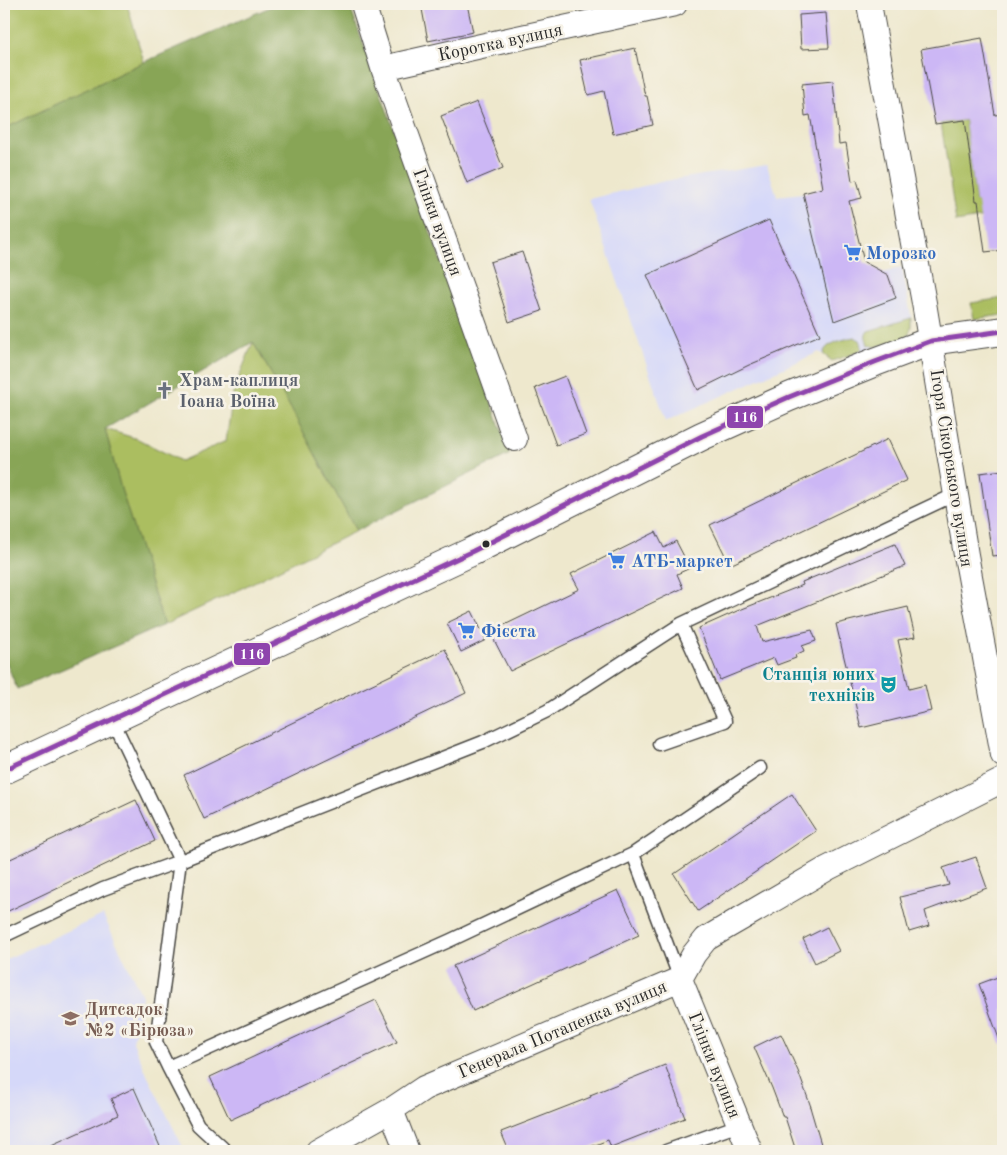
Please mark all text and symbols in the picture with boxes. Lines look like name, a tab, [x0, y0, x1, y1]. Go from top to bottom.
street label: Коротка вулиця	[436, 21, 564, 65]
street label: Глінки вулиця	[409, 166, 465, 278]
supermarket icon: Морозко	[842, 243, 862, 263]
place label: Морозко	[866, 245, 936, 263]
street label: Ігоря Сікорського вулиця	[926, 368, 976, 568]
place label: Храм-каплиця Іоана Воїна	[179, 372, 298, 411]
church icon: Храм-каплиця Іоана Воїна	[155, 380, 175, 400]
line badge: 116	[726, 405, 764, 429]
text: 116	[733, 411, 757, 425]
unlabelled marker	[481, 539, 491, 549]
supermarket icon: АТБ-маркет	[607, 551, 627, 571]
place label: АТБ-маркет	[631, 553, 733, 571]
supermarket icon: Фієста	[457, 621, 477, 641]
place label: Фієста	[481, 623, 536, 641]
line badge: 116	[233, 642, 271, 666]
text: 116	[240, 648, 264, 662]
place label: Станція юних техніків	[762, 666, 875, 705]
theatre icon: Станція юних техніків	[879, 674, 899, 694]
street label: Генерала Потапенка вулиця	[455, 978, 669, 1082]
place label: Дитсадок №2 «Бірюза»	[85, 1001, 195, 1040]
school or university icon: Дитсадок №2 «Бірюза»	[61, 1009, 81, 1029]
street label: Глінки вулиця	[685, 1010, 744, 1121]

